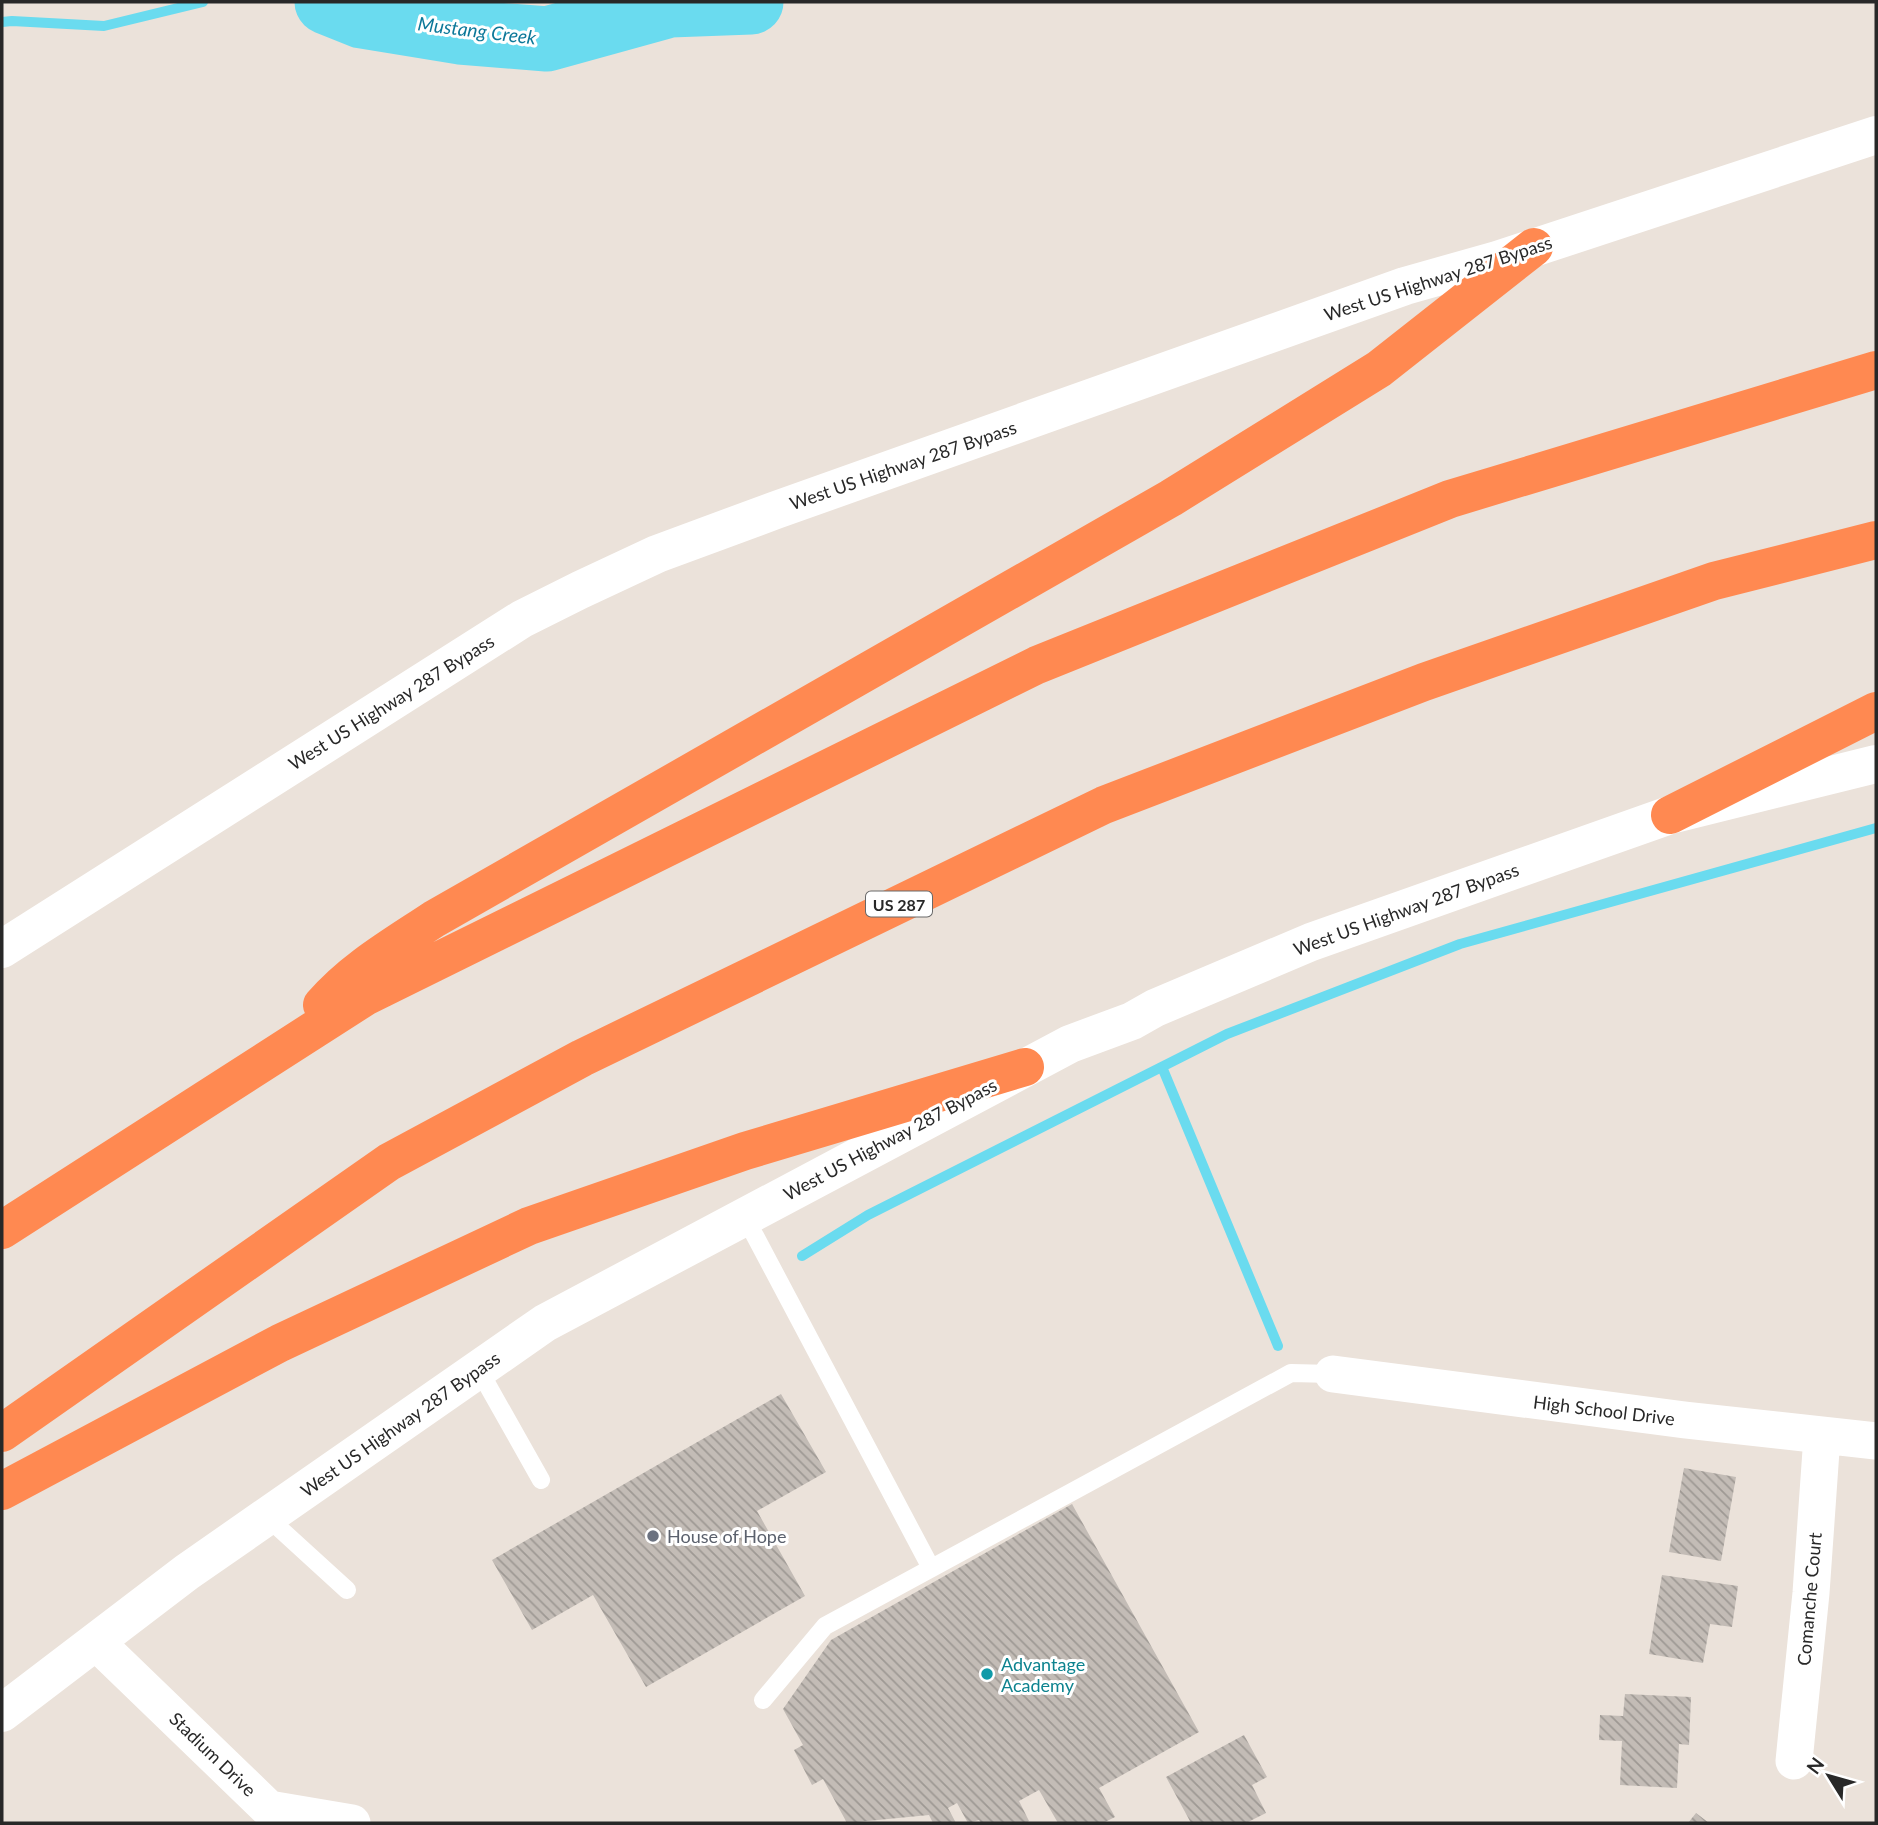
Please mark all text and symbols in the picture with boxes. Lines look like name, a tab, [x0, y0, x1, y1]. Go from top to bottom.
water label: Mustang Creek	[417, 11, 538, 49]
street label: West US Highway 287 Bypass	[1321, 231, 1555, 325]
street label: West US Highway 287 Bypass	[787, 416, 1019, 514]
street label: West US Highway 287 Bypass	[284, 629, 498, 774]
street label: West US Highway 287 Bypass	[1290, 858, 1522, 960]
road number: US 287	[866, 891, 932, 916]
street label: West US Highway 287 Bypass	[780, 1073, 1001, 1205]
street label: West US Highway 287 Bypass	[296, 1347, 504, 1501]
street label: High School Drive	[1532, 1390, 1676, 1430]
place label: House of Hope	[667, 1525, 786, 1547]
marker: House of Hope	[645, 1528, 661, 1544]
street label: Comanche Court	[1792, 1531, 1826, 1667]
place label: Advantage Academy	[1001, 1653, 1085, 1696]
marker: Advantage Academy	[979, 1666, 995, 1682]
street label: Stadium Drive	[165, 1707, 261, 1801]
north arrow	[1794, 1741, 1864, 1811]
text: N	[1801, 1753, 1829, 1778]

